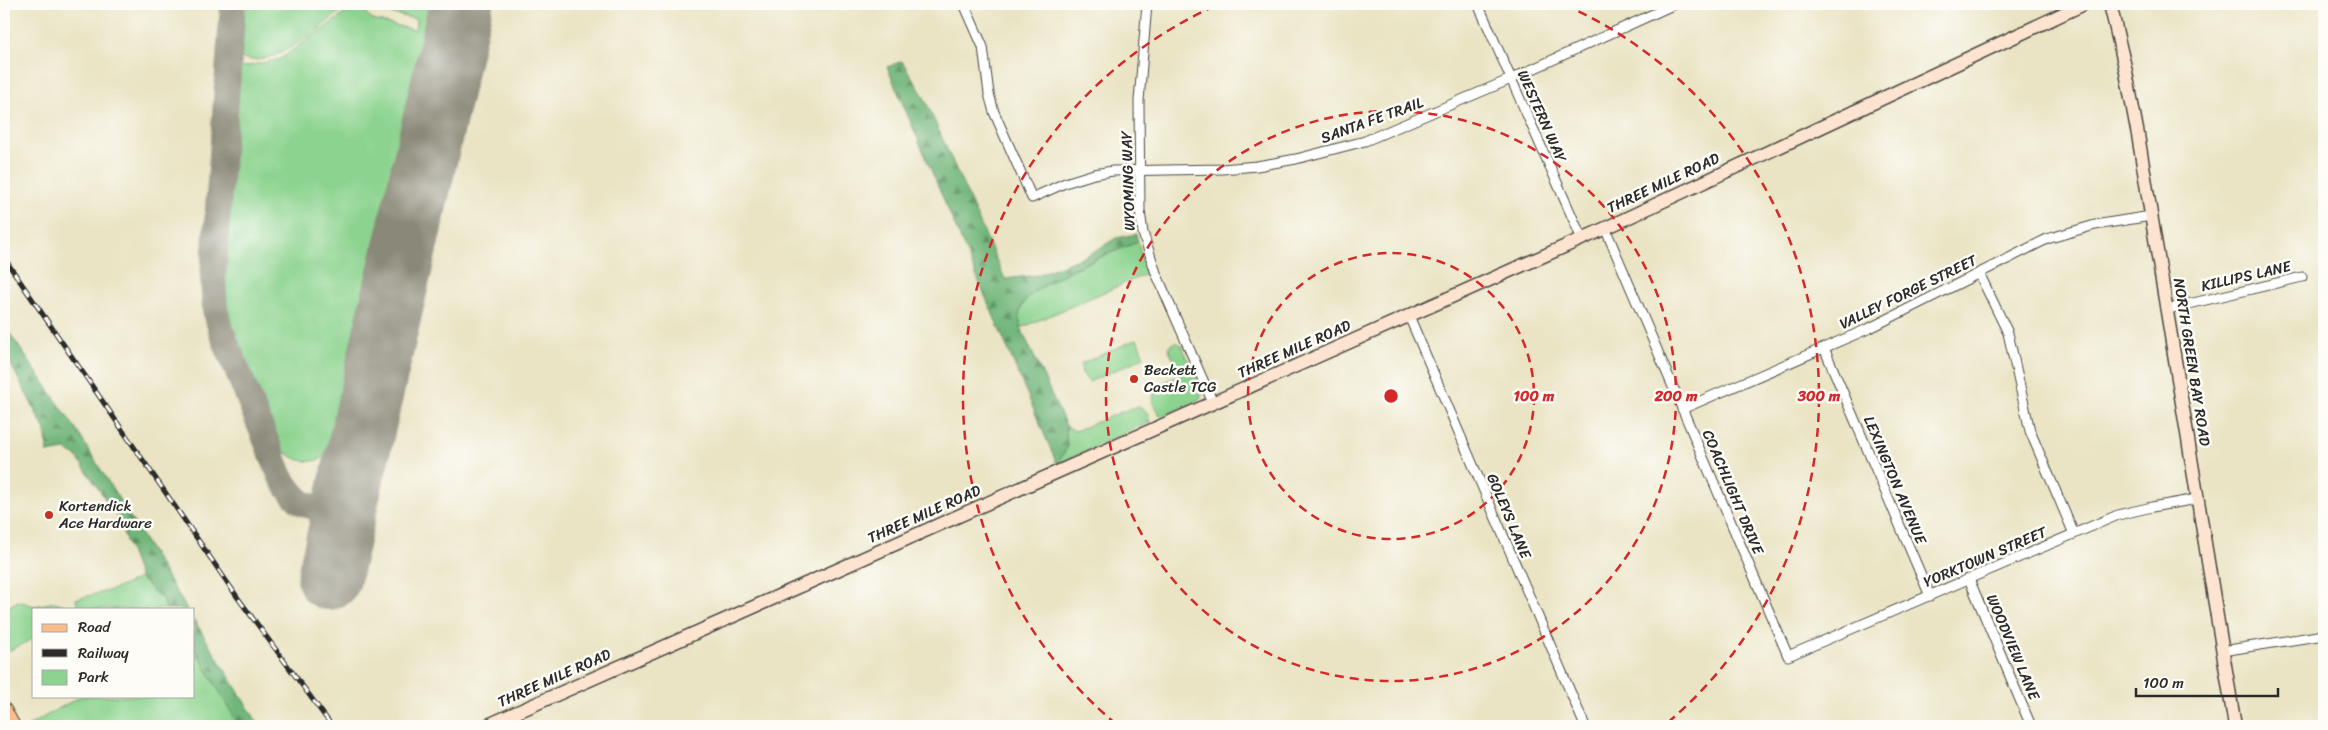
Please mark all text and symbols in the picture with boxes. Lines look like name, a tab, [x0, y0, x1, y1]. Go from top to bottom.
street label: WESTERN WAY	[1510, 66, 1575, 168]
street label: SANTA FE TRAIL	[1317, 89, 1427, 151]
street label: WYOMING WAY	[1113, 129, 1143, 231]
street label: THREE MILE ROAD	[1602, 145, 1724, 221]
street label: VALLEY FORGE STREET	[1835, 247, 1982, 337]
street label: KILLIPS LANE	[2199, 253, 2295, 299]
street label: NORTH GREEN BAY ROAD	[2166, 276, 2218, 448]
street label: THREE MILE ROAD	[1233, 312, 1355, 386]
place label: Beckett Castle TCG	[1144, 357, 1217, 400]
marker: Beckett Castle TCG	[1128, 373, 1140, 385]
text: 100 m	[1514, 383, 1555, 409]
text: 200 m	[1653, 383, 1698, 409]
text: 300 m	[1797, 383, 1841, 409]
centre of rings	[1382, 387, 1400, 405]
street label: LEXINGTON AVENUE	[1856, 412, 1934, 550]
street label: COACHLIGHT DRIVE	[1695, 425, 1772, 560]
street label: GOLEYS LANE	[1479, 469, 1539, 564]
street label: THREE MILE ROAD	[863, 477, 985, 551]
place label: Kortendick Ace Hardware	[58, 493, 152, 536]
marker: Kortendick Ace Hardware	[43, 509, 55, 521]
street label: YORKTOWN STREET	[1919, 519, 2052, 595]
street label: WOODVIEW LANE	[1979, 590, 2048, 706]
legend	[32, 608, 195, 698]
text: Road	[78, 614, 111, 640]
text: Railway	[78, 640, 129, 666]
street label: THREE MILE ROAD	[493, 641, 615, 715]
text: Park	[78, 664, 109, 690]
scale bar	[2136, 665, 2278, 697]
text: 100 m	[2143, 670, 2184, 696]

